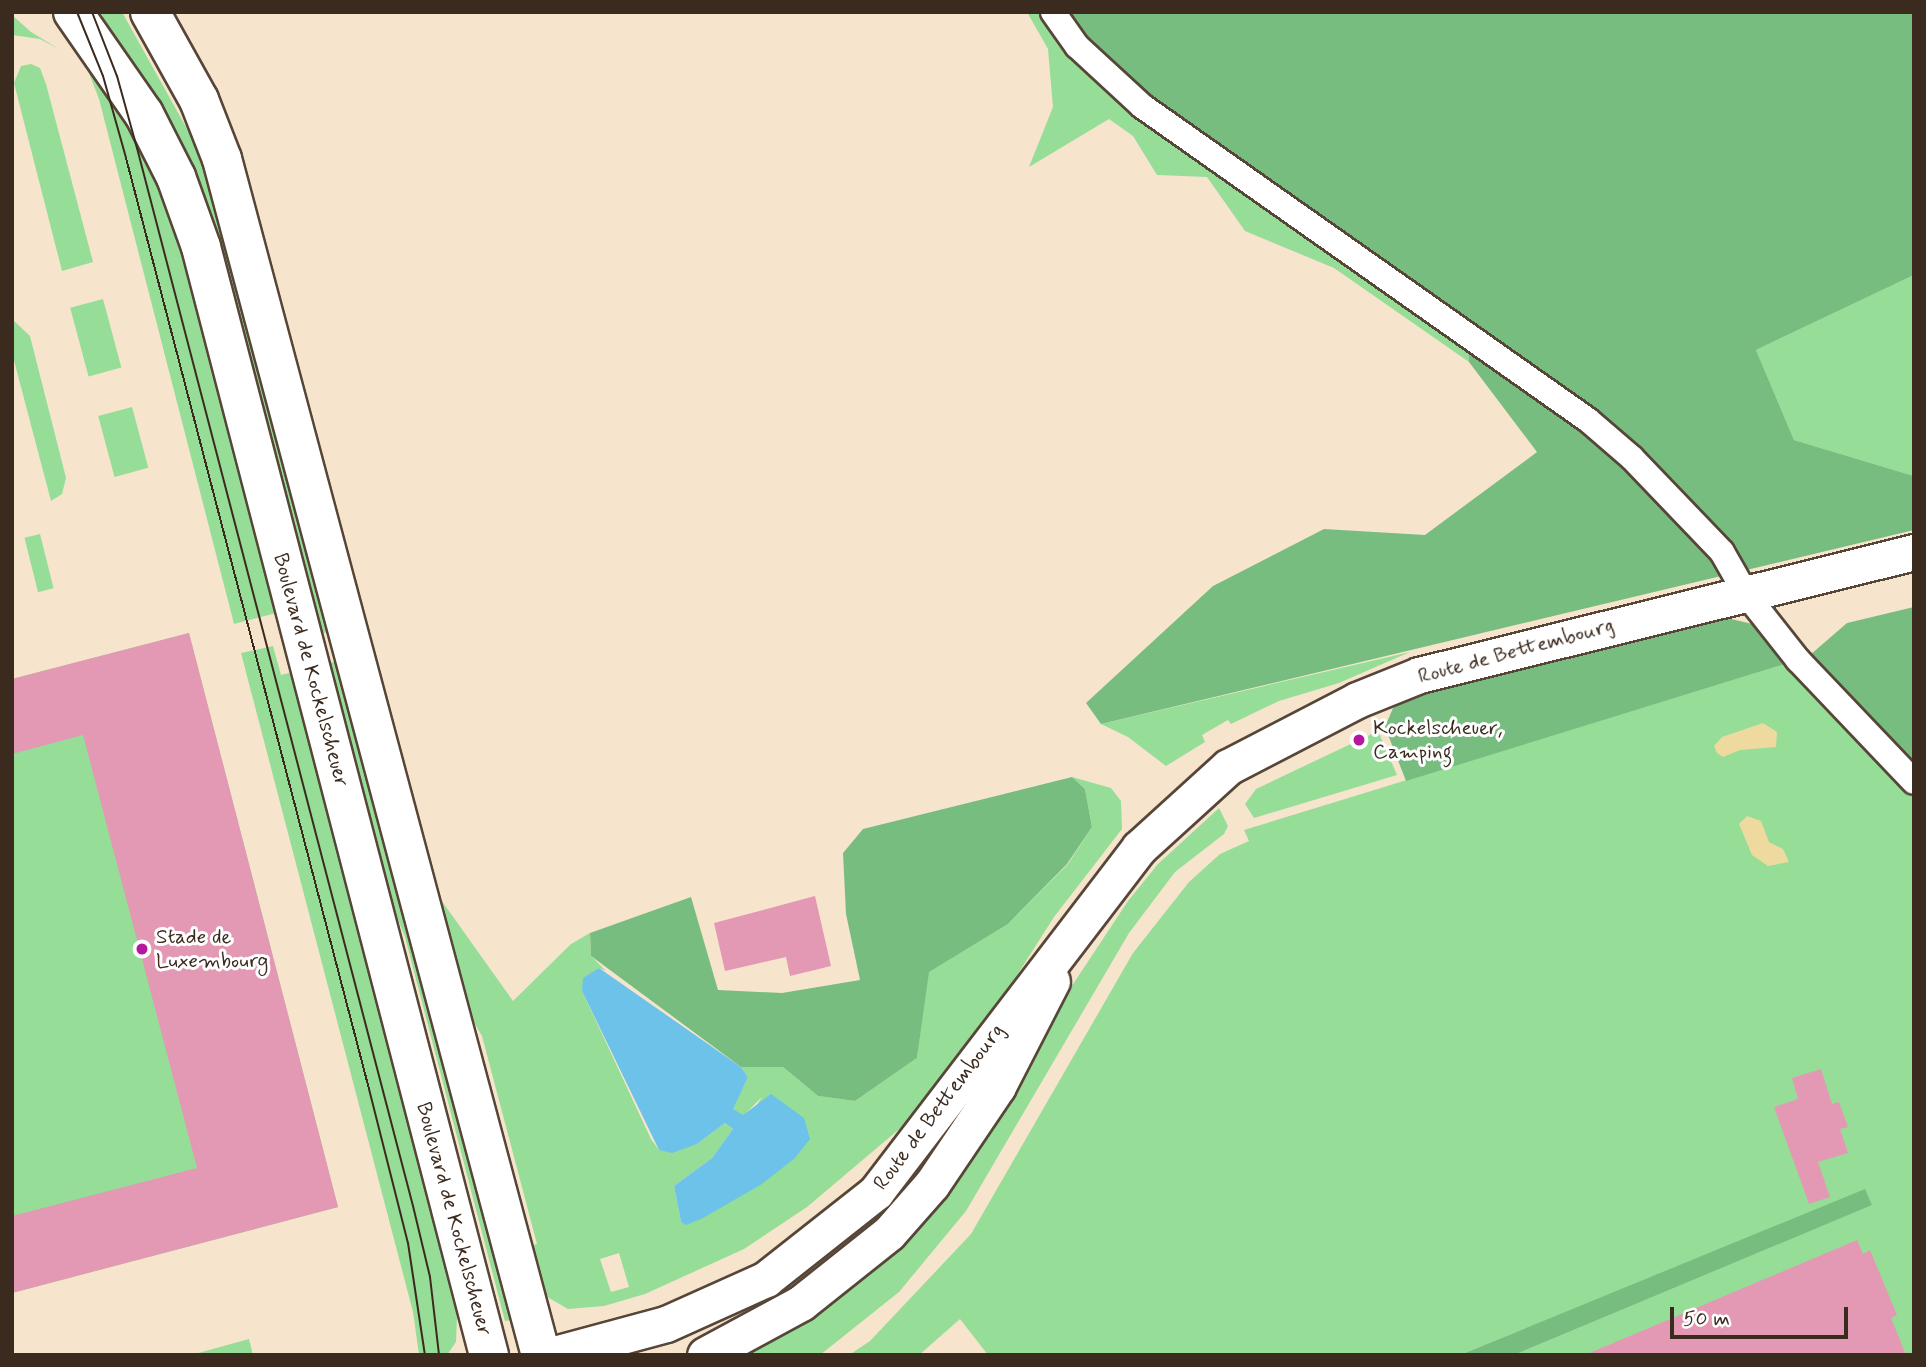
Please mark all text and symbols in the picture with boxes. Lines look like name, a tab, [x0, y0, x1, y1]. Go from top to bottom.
street label: Boulevard de Kockelscheuer	[268, 551, 354, 789]
street label: Route de Bettembourg	[1416, 613, 1616, 689]
place label: Kockelscheuer, Camping	[1373, 715, 1502, 765]
marker: Kockelscheuer, Camping	[1351, 732, 1367, 748]
place label: Stade de Luxembourg	[156, 924, 268, 974]
marker: Stade de Luxembourg	[134, 941, 150, 957]
street label: Route de Bettembourg	[869, 1019, 1009, 1195]
street label: Boulevard de Kockelscheuer	[411, 1100, 497, 1338]
scale bar	[1674, 1294, 1853, 1338]
text: 50 m	[1683, 1305, 1730, 1333]

